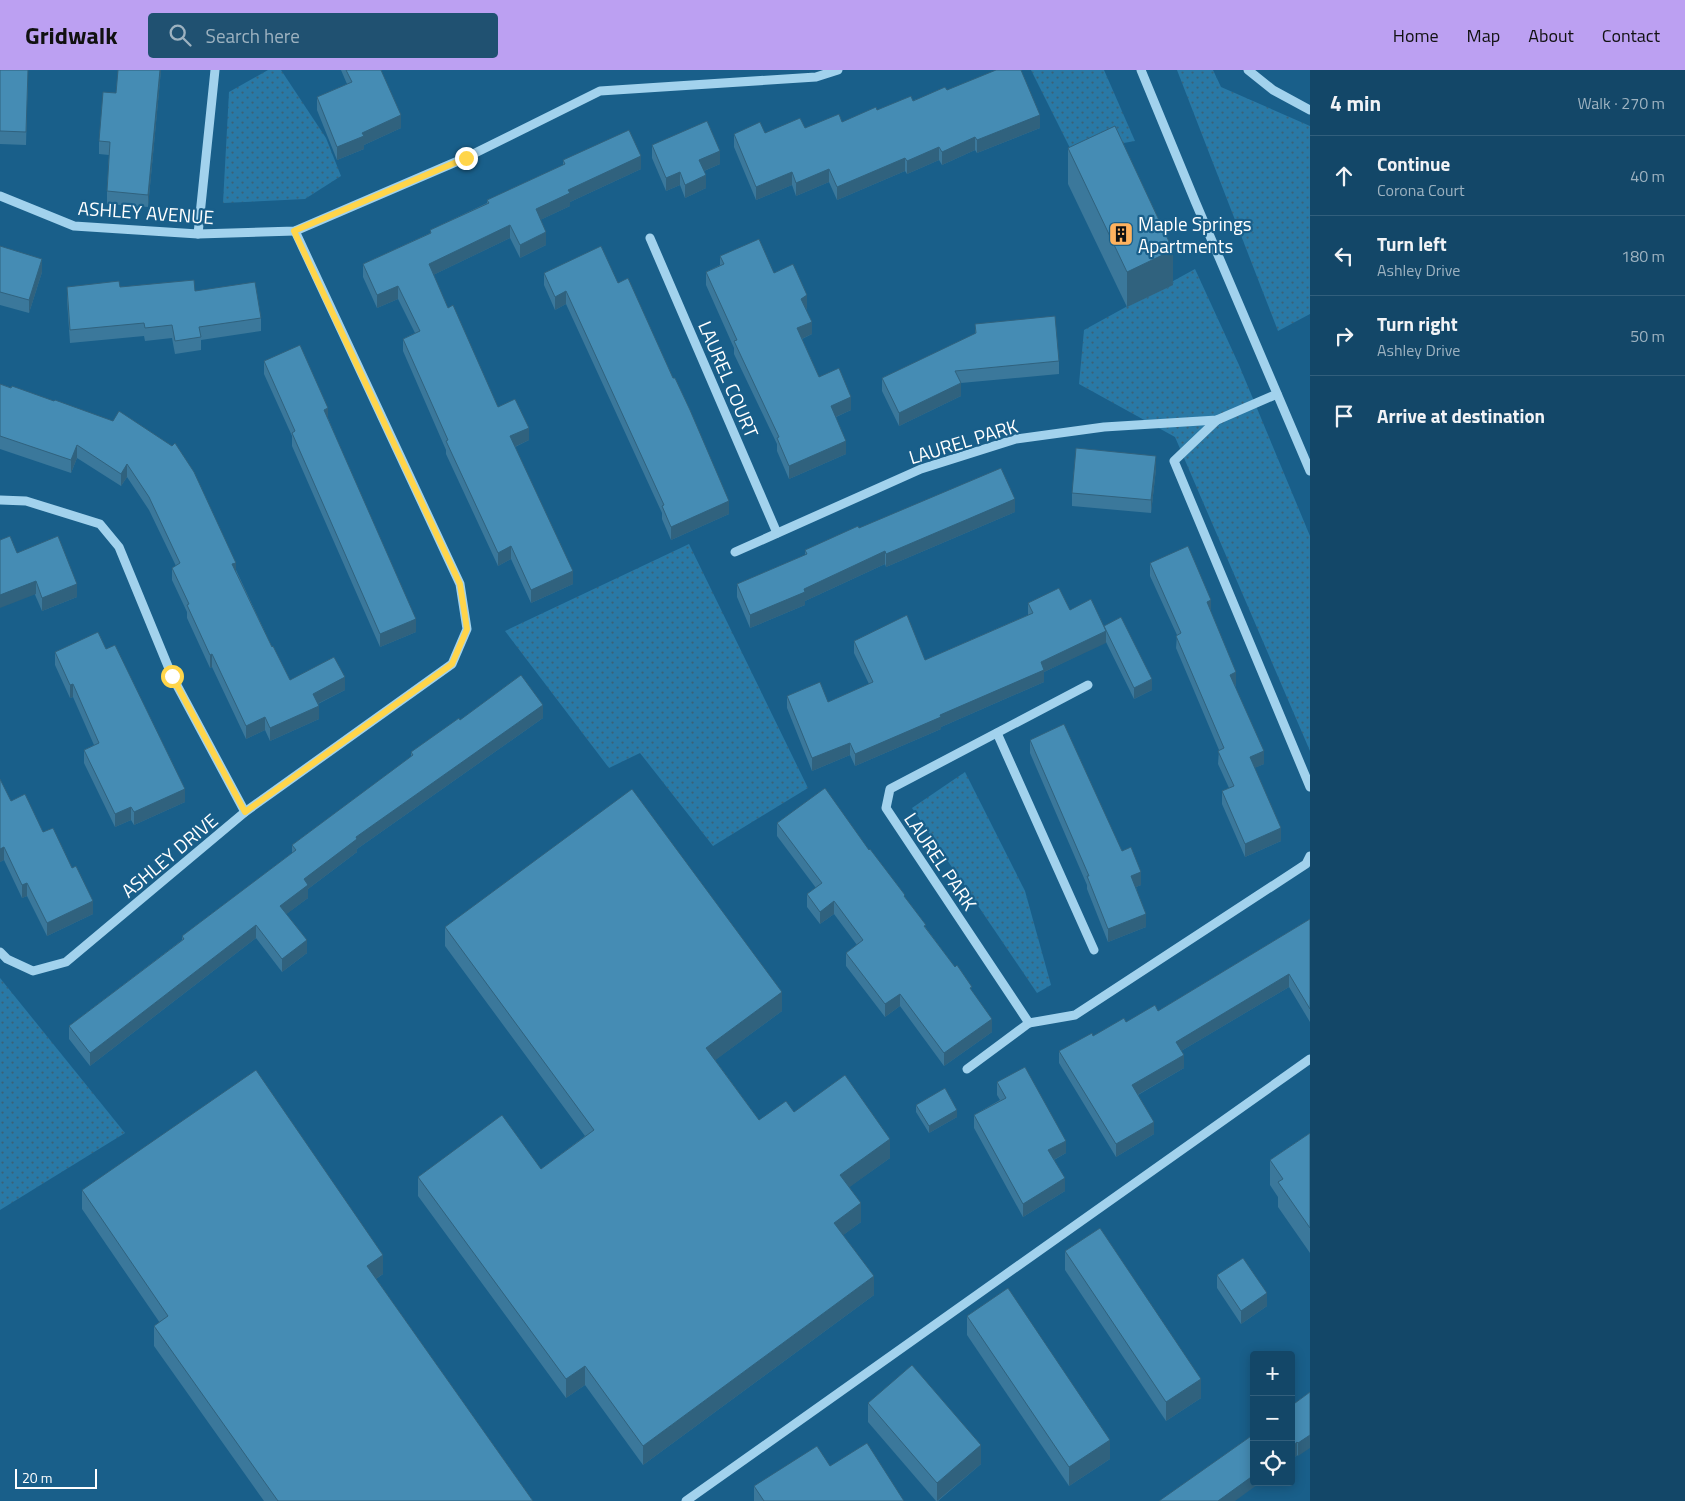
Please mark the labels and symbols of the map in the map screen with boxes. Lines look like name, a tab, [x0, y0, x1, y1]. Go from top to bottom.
route end	[455, 147, 478, 170]
street label: ASHLEY AVENUE	[77, 193, 215, 231]
place label: Maple Springs Apartments	[1138, 209, 1252, 260]
building icon: Maple Springs Apartments	[1108, 221, 1134, 247]
street label: LAUREL COURT	[691, 316, 767, 442]
street label: LAUREL PARK	[905, 411, 1021, 471]
route start	[161, 665, 184, 688]
street label: ASHLEY DRIVE	[114, 806, 224, 904]
street label: LAUREL PARK	[898, 806, 985, 916]
scale bar	[15, 1466, 98, 1489]

